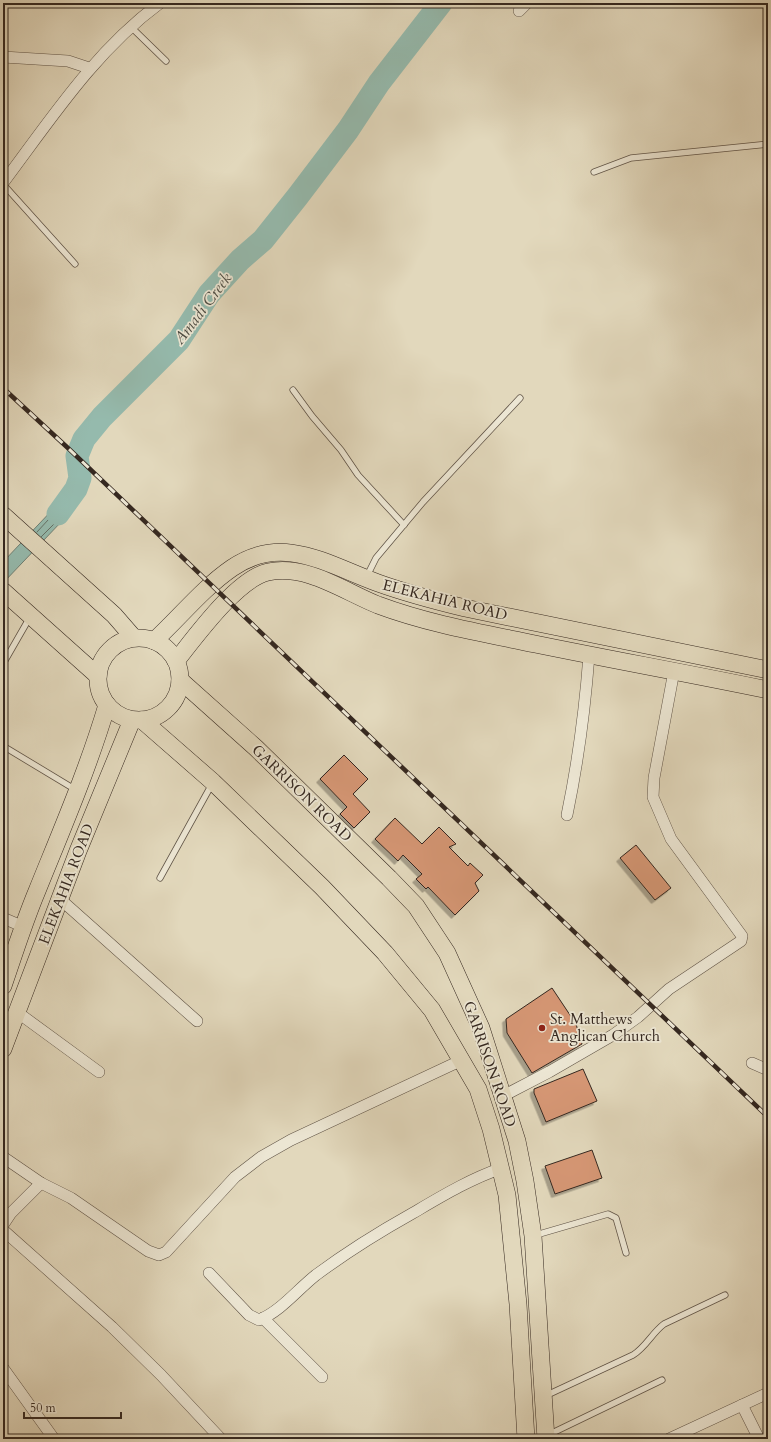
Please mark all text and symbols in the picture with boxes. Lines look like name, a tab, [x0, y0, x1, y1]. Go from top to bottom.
water label: Amadi Creek	[168, 268, 237, 350]
street label: ELEKAHIA ROAD	[380, 575, 510, 625]
street label: GARRISON ROAD	[248, 740, 356, 846]
street label: ELEKAHIA ROAD	[34, 821, 98, 947]
street label: GARRISON ROAD	[459, 998, 521, 1130]
place label: St. Matthews Anglican Church	[550, 1009, 661, 1046]
marker: St. Matthews Anglican Church	[537, 1023, 547, 1033]
scale bar	[24, 1394, 121, 1420]
text: 50 m	[30, 1400, 57, 1416]

